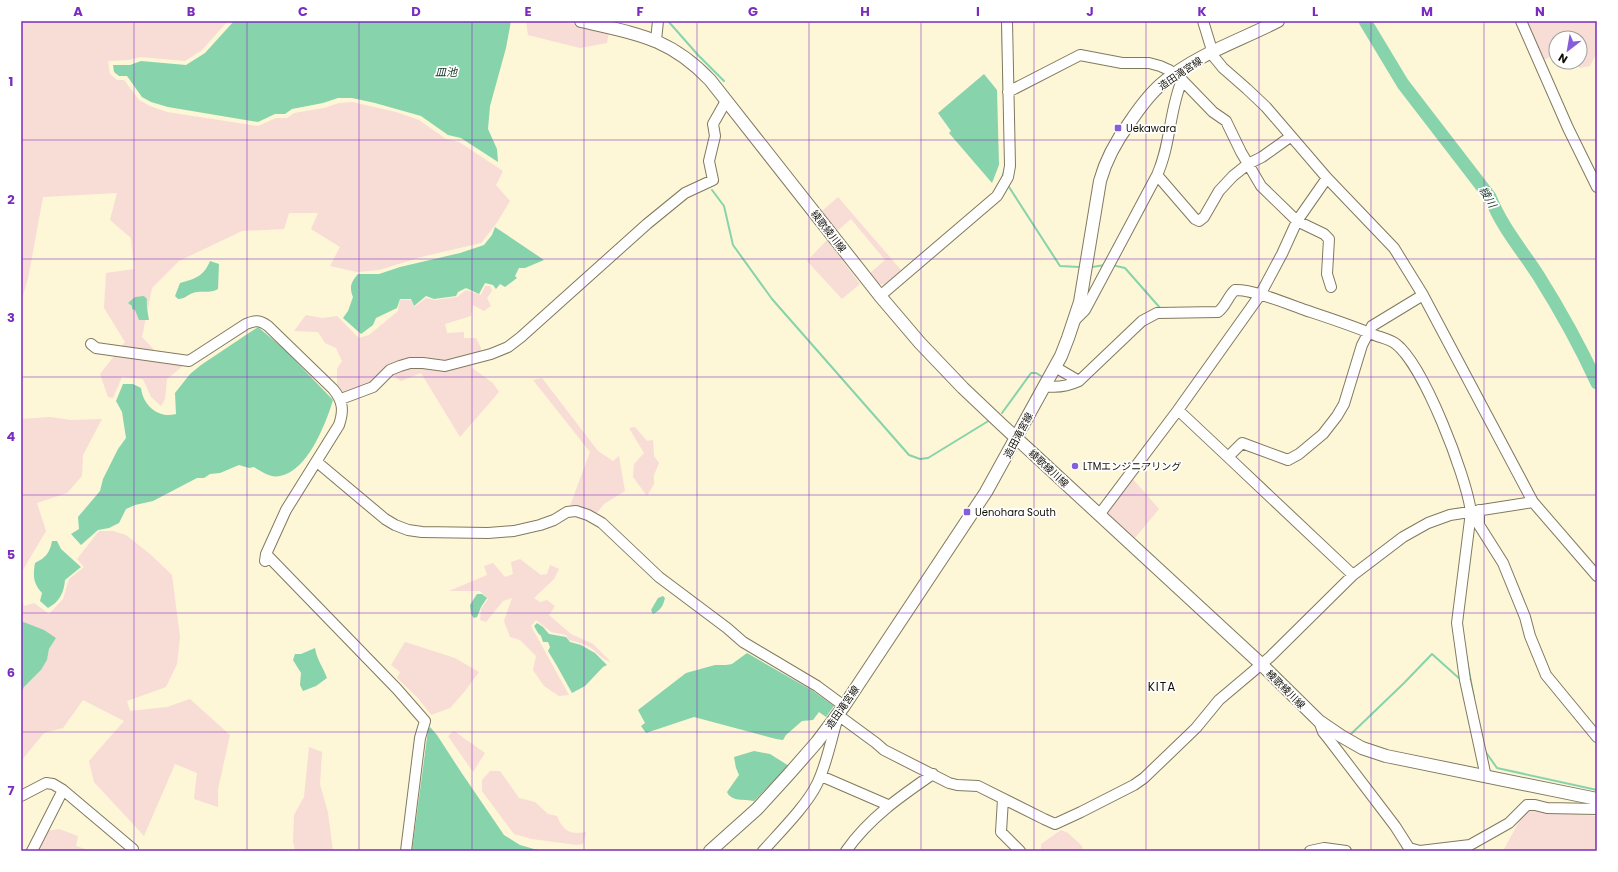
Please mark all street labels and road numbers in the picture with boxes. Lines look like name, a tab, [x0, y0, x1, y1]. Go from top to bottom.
street label: 造田滝宮線	[1155, 53, 1205, 94]
street label: 綾歌綾川線	[807, 207, 850, 256]
street label: 造田滝宮線	[1000, 410, 1037, 461]
street label: 綾歌綾川線	[1025, 446, 1072, 491]
street label: 綾歌綾川線	[1263, 666, 1309, 712]
street label: 造田滝宮線	[822, 683, 863, 732]

